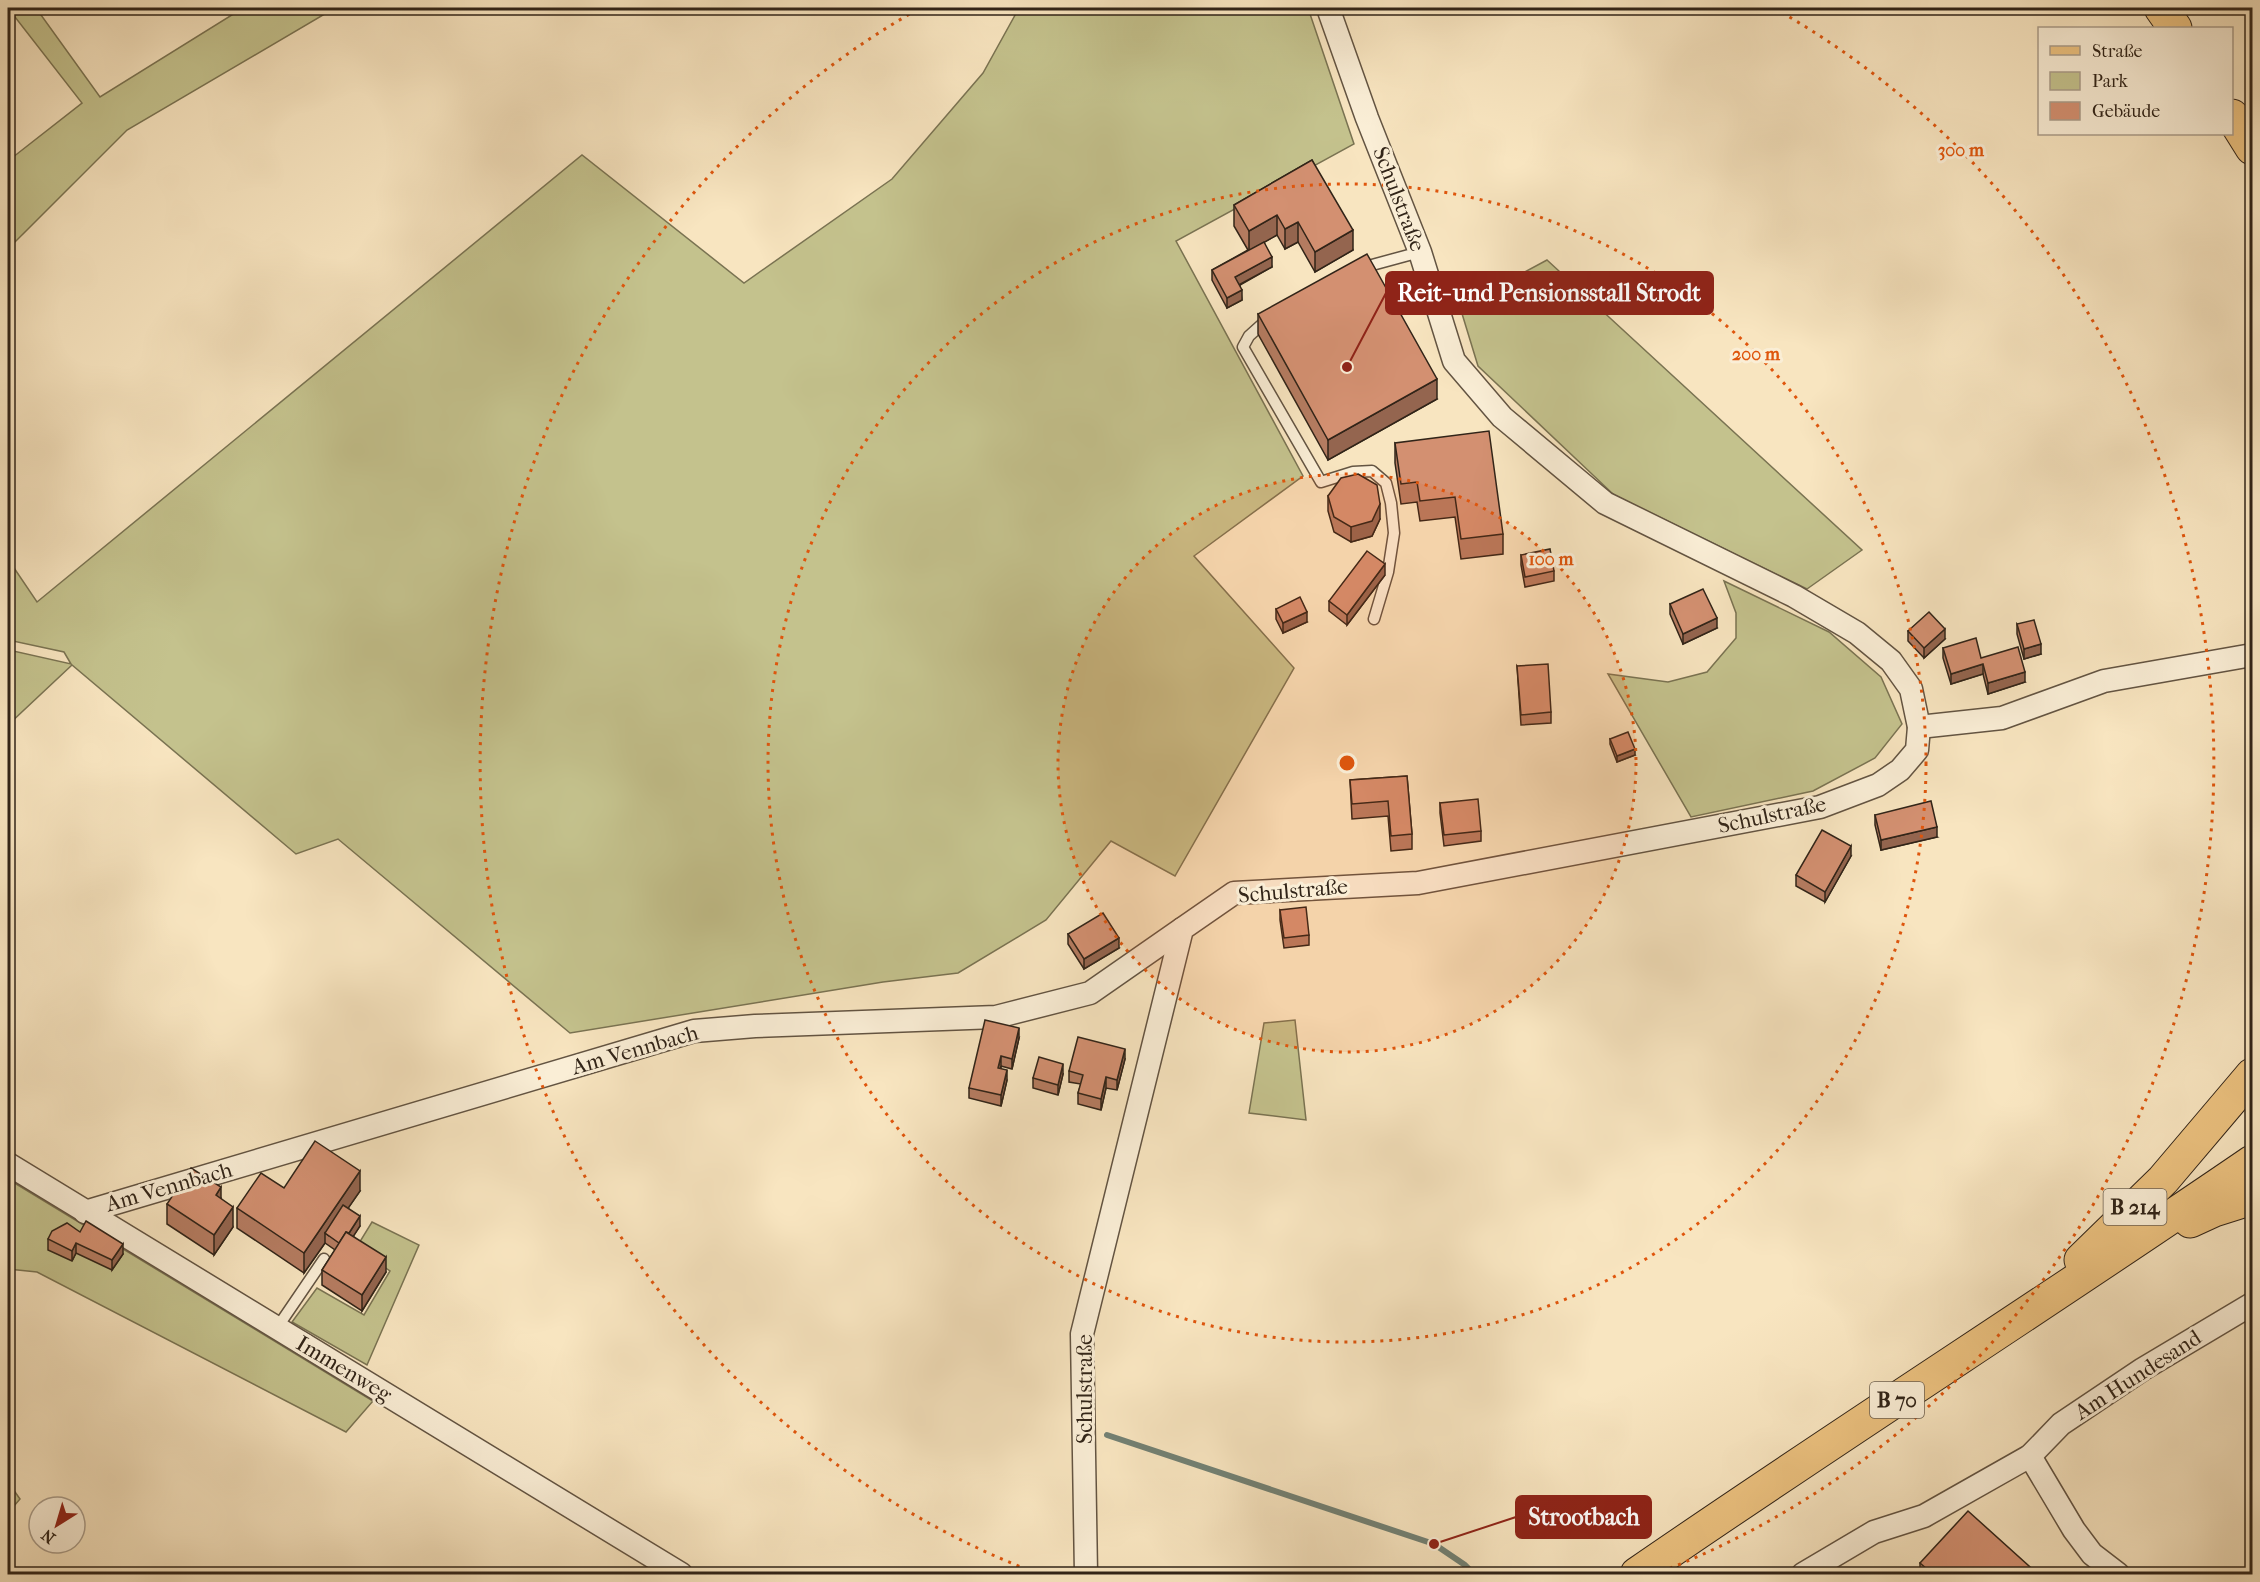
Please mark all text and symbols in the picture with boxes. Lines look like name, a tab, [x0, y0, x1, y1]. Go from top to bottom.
legend	[2038, 27, 2233, 135]
text: Straße	[2092, 41, 2143, 62]
text: Park	[2092, 71, 2129, 92]
text: Gebäude	[2092, 101, 2160, 122]
text: 300 m	[1938, 140, 1985, 161]
street label: Schulstraße	[1367, 143, 1431, 255]
callout: Reit- und Pensionsstall Strodt	[1386, 272, 1713, 314]
text: Reit- und Pensionsstall Strodt	[1397, 279, 1701, 307]
text: 200 m	[1732, 344, 1781, 365]
text: 100 m	[1528, 549, 1575, 570]
centre of rings	[1337, 753, 1357, 773]
street label: Schulstraße	[1715, 791, 1829, 839]
street label: Schulstraße	[1237, 873, 1349, 909]
street label: Am Vennbach	[568, 1019, 702, 1081]
street label: Am Vennbach	[102, 1156, 236, 1218]
road number: B 214	[2104, 1189, 2166, 1225]
street label: Am Hundesand	[2069, 1324, 2207, 1426]
street label: Immenweg	[291, 1330, 397, 1408]
street label: Schulstraße	[1072, 1334, 1098, 1444]
road number: B 70	[1870, 1382, 1924, 1418]
north arrow	[27, 1495, 87, 1555]
callout: Strootbach	[1516, 1496, 1651, 1538]
text: Strootbach	[1528, 1503, 1640, 1531]
text: N	[37, 1525, 59, 1548]

